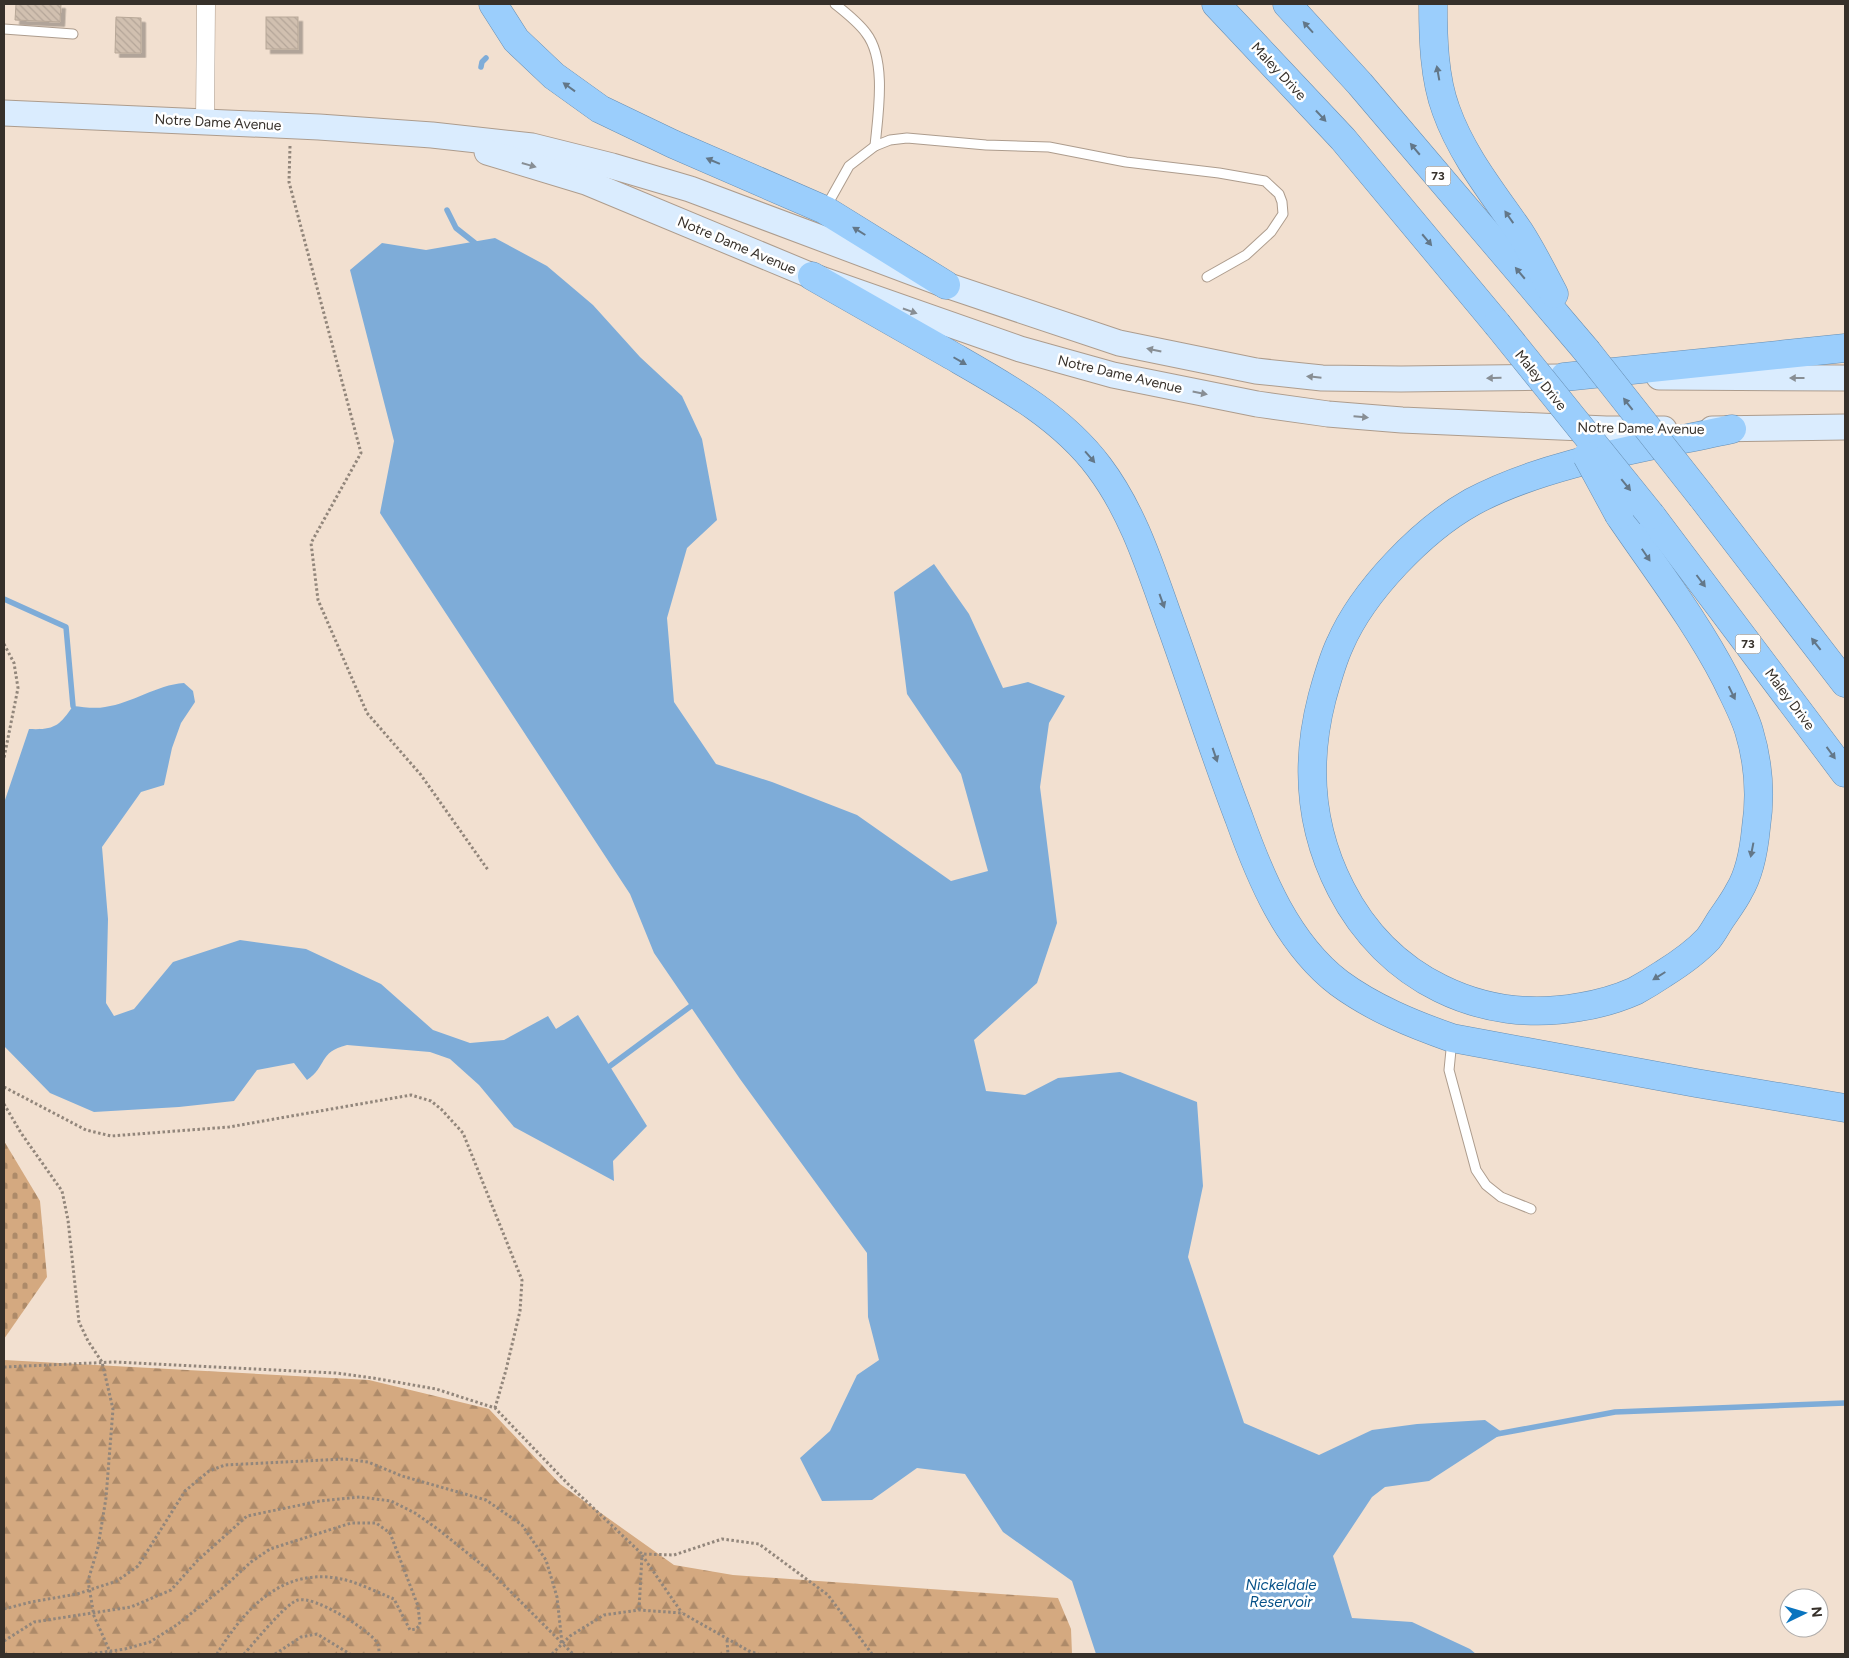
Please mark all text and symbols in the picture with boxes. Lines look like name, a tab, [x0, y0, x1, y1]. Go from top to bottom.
one-way arrow	[1302, 21, 1314, 33]
street label: Maley Drive	[1248, 39, 1310, 104]
one-way arrow	[1433, 65, 1441, 81]
one-way arrow	[562, 82, 576, 92]
one-way arrow	[1315, 109, 1327, 121]
street label: Notre Dame Avenue	[154, 111, 282, 134]
one-way arrow	[1409, 143, 1421, 155]
one-way arrow	[706, 157, 720, 165]
one-way arrow	[522, 162, 537, 170]
road number: 73	[1426, 167, 1450, 186]
one-way arrow	[1504, 210, 1514, 224]
street label: Notre Dame Avenue	[675, 213, 799, 278]
one-way arrow	[853, 227, 866, 236]
one-way arrow	[1421, 233, 1432, 246]
one-way arrow	[1515, 266, 1526, 279]
one-way arrow	[902, 307, 917, 315]
one-way arrow	[1147, 346, 1162, 354]
street label: Maley Drive	[1511, 347, 1570, 414]
street label: Notre Dame Avenue	[1056, 352, 1184, 397]
one-way arrow	[954, 356, 967, 365]
one-way arrow	[1306, 373, 1322, 381]
one-way arrow	[1486, 374, 1502, 382]
one-way arrow	[1788, 374, 1804, 382]
one-way arrow	[1193, 389, 1209, 397]
one-way arrow	[1623, 398, 1634, 411]
one-way arrow	[1353, 413, 1369, 421]
street label: Notre Dame Avenue	[1577, 419, 1705, 438]
one-way arrow	[1085, 450, 1096, 463]
one-way arrow	[1621, 478, 1632, 491]
one-way arrow	[1641, 548, 1651, 562]
one-way arrow	[1696, 574, 1707, 587]
one-way arrow	[1158, 594, 1166, 609]
road number: 73	[1736, 634, 1760, 654]
one-way arrow	[1811, 637, 1822, 650]
street label: Maley Drive	[1761, 665, 1818, 734]
one-way arrow	[1728, 685, 1736, 700]
one-way arrow	[1826, 746, 1836, 760]
one-way arrow	[1212, 747, 1220, 762]
one-way arrow	[1748, 842, 1756, 858]
one-way arrow	[1653, 972, 1666, 981]
water label: Nickeldale Reservoir	[1245, 1576, 1317, 1611]
north arrow	[1779, 1588, 1829, 1638]
text: N	[1808, 1606, 1825, 1618]

